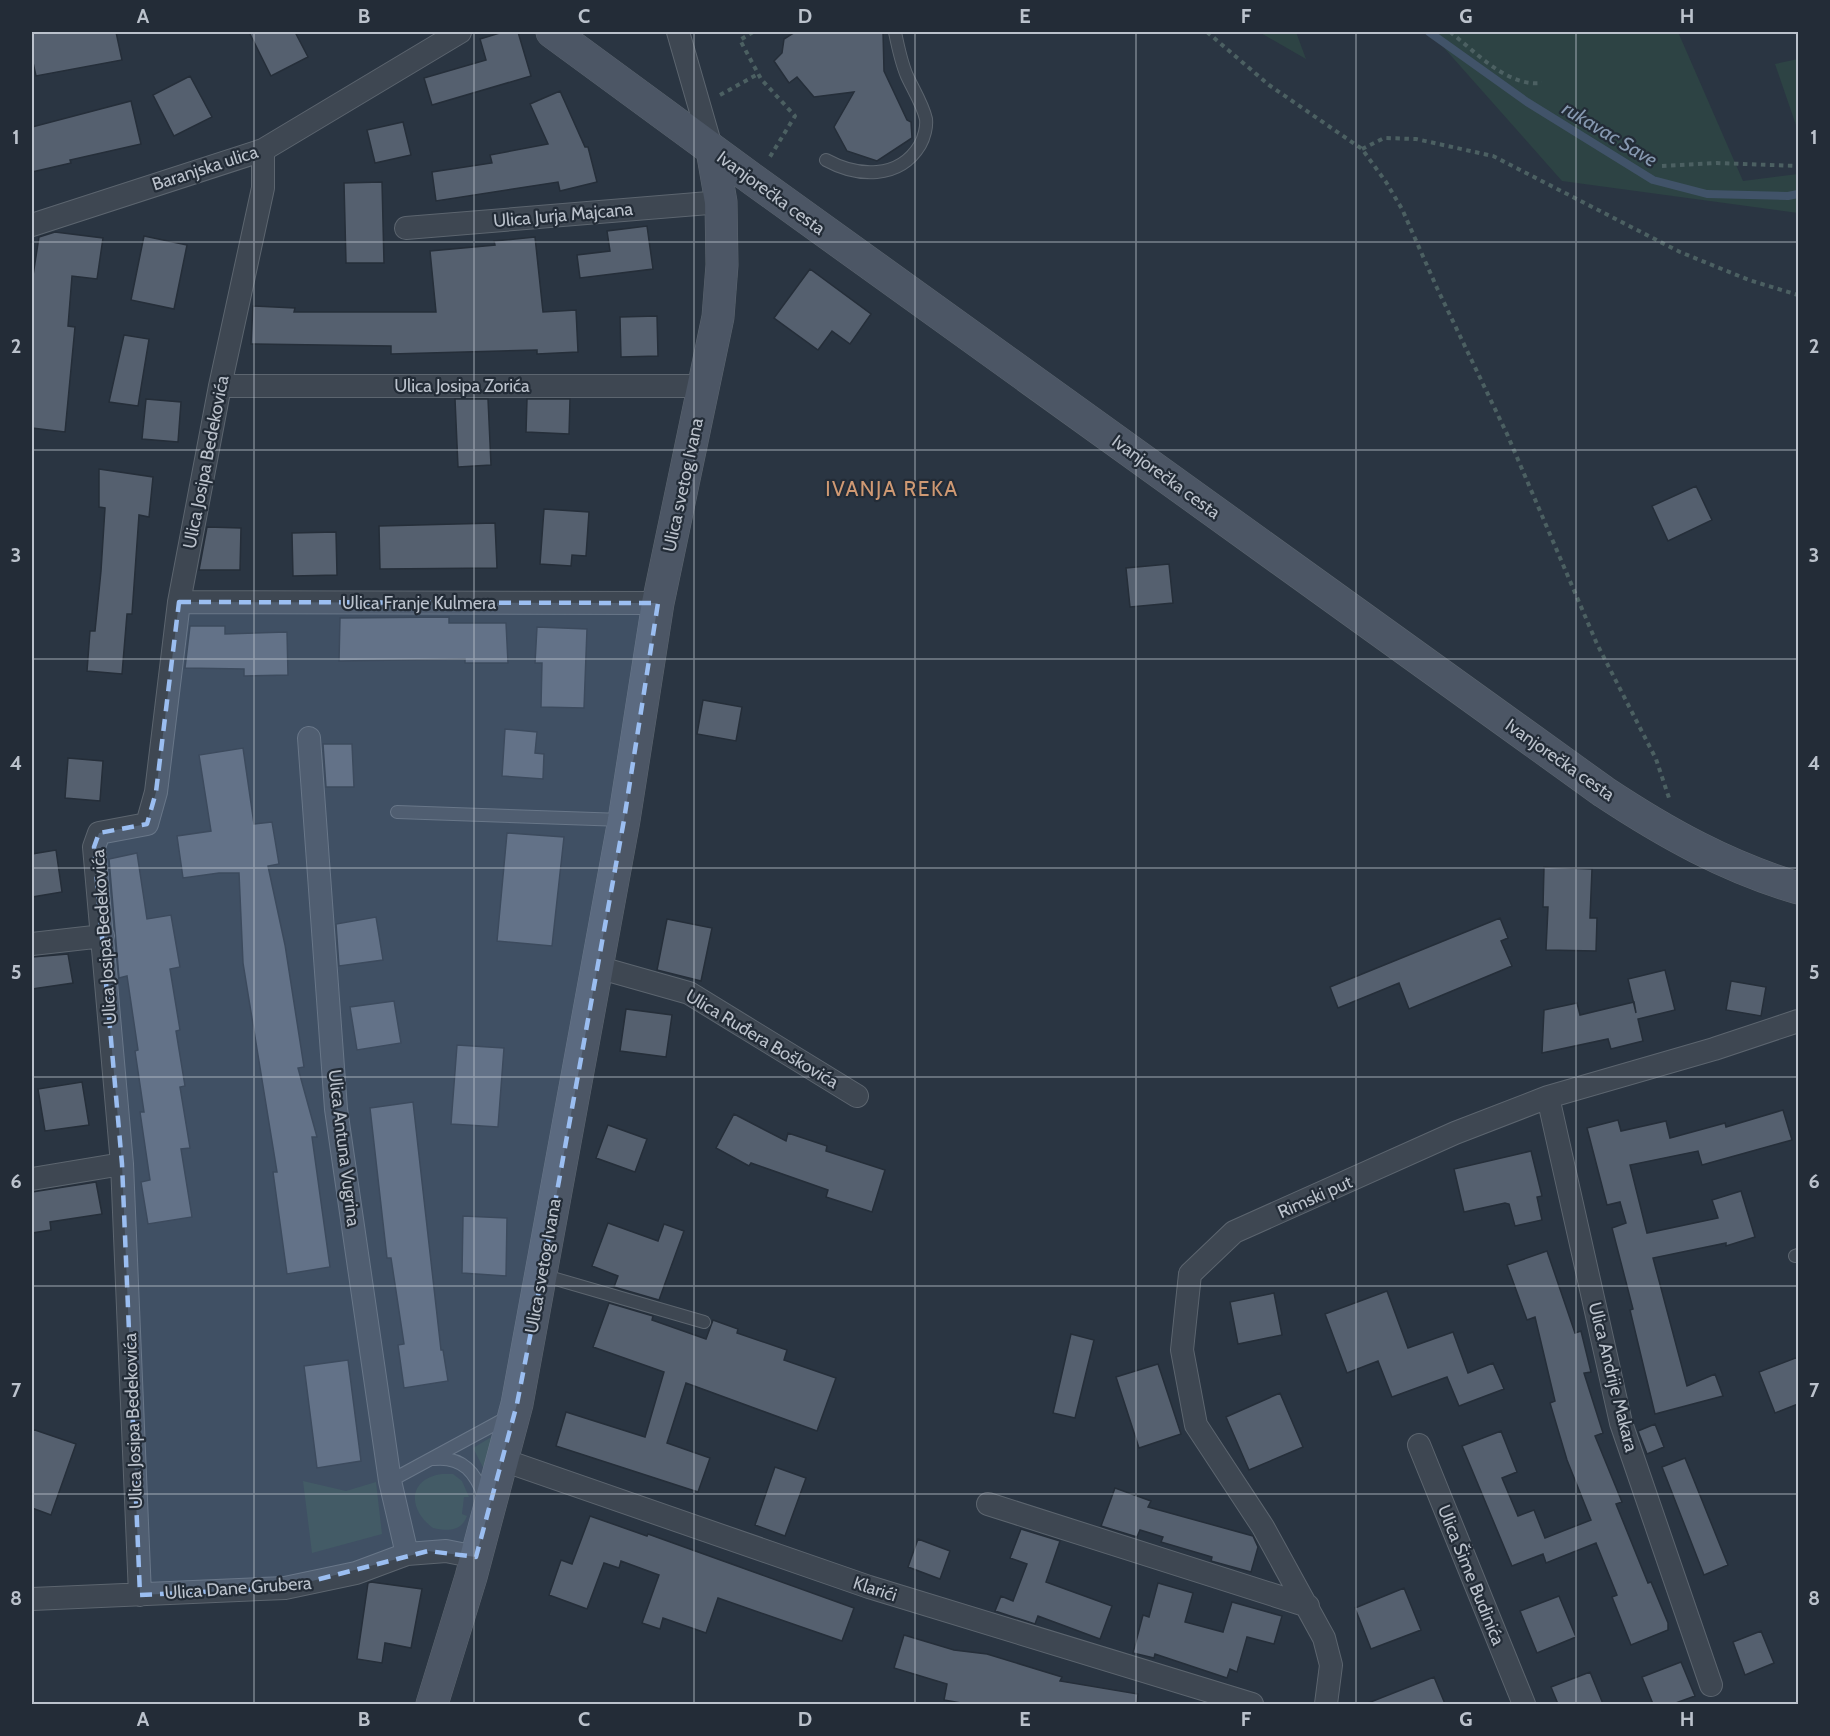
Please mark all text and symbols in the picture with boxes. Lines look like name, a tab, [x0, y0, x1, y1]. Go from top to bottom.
text: A	[137, 4, 150, 28]
text: B	[358, 4, 370, 28]
text: C	[578, 4, 590, 28]
text: D	[798, 4, 812, 28]
text: E	[1019, 4, 1031, 28]
text: F	[1241, 4, 1252, 28]
text: G	[1459, 4, 1473, 28]
text: H	[1680, 4, 1694, 28]
water label: rukavac Save	[1558, 96, 1662, 172]
text: 1	[12, 125, 20, 149]
text: 1	[1810, 125, 1818, 149]
street label: Baranjska ulica	[149, 140, 261, 195]
street label: Ivanjorečka cesta	[713, 146, 830, 240]
street label: Ulica Jurja Majcana	[492, 198, 634, 232]
text: 2	[11, 334, 21, 358]
text: 2	[1809, 334, 1819, 358]
street label: Ulica Josipa Bedekovića	[178, 373, 234, 550]
street label: Ulica Josipa Zorića	[394, 375, 530, 397]
street label: Ulica svetog Ivana	[658, 416, 708, 554]
street label: Ivanjorečka cesta	[1108, 430, 1225, 524]
district label: IVANJA REKA	[825, 476, 959, 501]
text: 3	[11, 543, 21, 567]
text: 3	[1809, 543, 1819, 567]
street label: Ulica Franje Kulmera	[342, 592, 497, 614]
street label: Ivanjorečka cesta	[1501, 714, 1619, 806]
text: 4	[10, 751, 22, 775]
text: 4	[1808, 751, 1820, 775]
street label: Ulica Josipa Bedekovića	[87, 848, 121, 1026]
text: 5	[11, 960, 21, 984]
text: 5	[1809, 960, 1819, 984]
street label: Ulica Ruđera Boškovića	[682, 985, 843, 1093]
street label: Ulica Antuna Vugrina	[323, 1068, 365, 1228]
text: 6	[10, 1169, 22, 1193]
text: 6	[1808, 1169, 1820, 1193]
street label: Rimski put	[1274, 1171, 1356, 1223]
street label: Ulica svetog Ivana	[520, 1197, 566, 1335]
street label: Ulica Andrije Makara	[1584, 1300, 1642, 1454]
street label: Ulica Josipa Bedekovića	[119, 1332, 147, 1509]
text: 7	[11, 1378, 22, 1402]
text: 7	[1809, 1378, 1820, 1402]
street label: Ulica Šime Budinića	[1433, 1502, 1509, 1649]
street label: Ulica Dane Grubera	[164, 1572, 313, 1604]
street label: Klarići	[850, 1572, 900, 1606]
text: 8	[10, 1586, 22, 1610]
text: 8	[1808, 1586, 1820, 1610]
text: A	[137, 1707, 150, 1731]
text: B	[358, 1707, 370, 1731]
text: C	[578, 1707, 590, 1731]
text: D	[798, 1707, 812, 1731]
text: E	[1019, 1707, 1031, 1731]
text: F	[1241, 1707, 1252, 1731]
text: G	[1459, 1707, 1473, 1731]
text: H	[1680, 1707, 1694, 1731]

